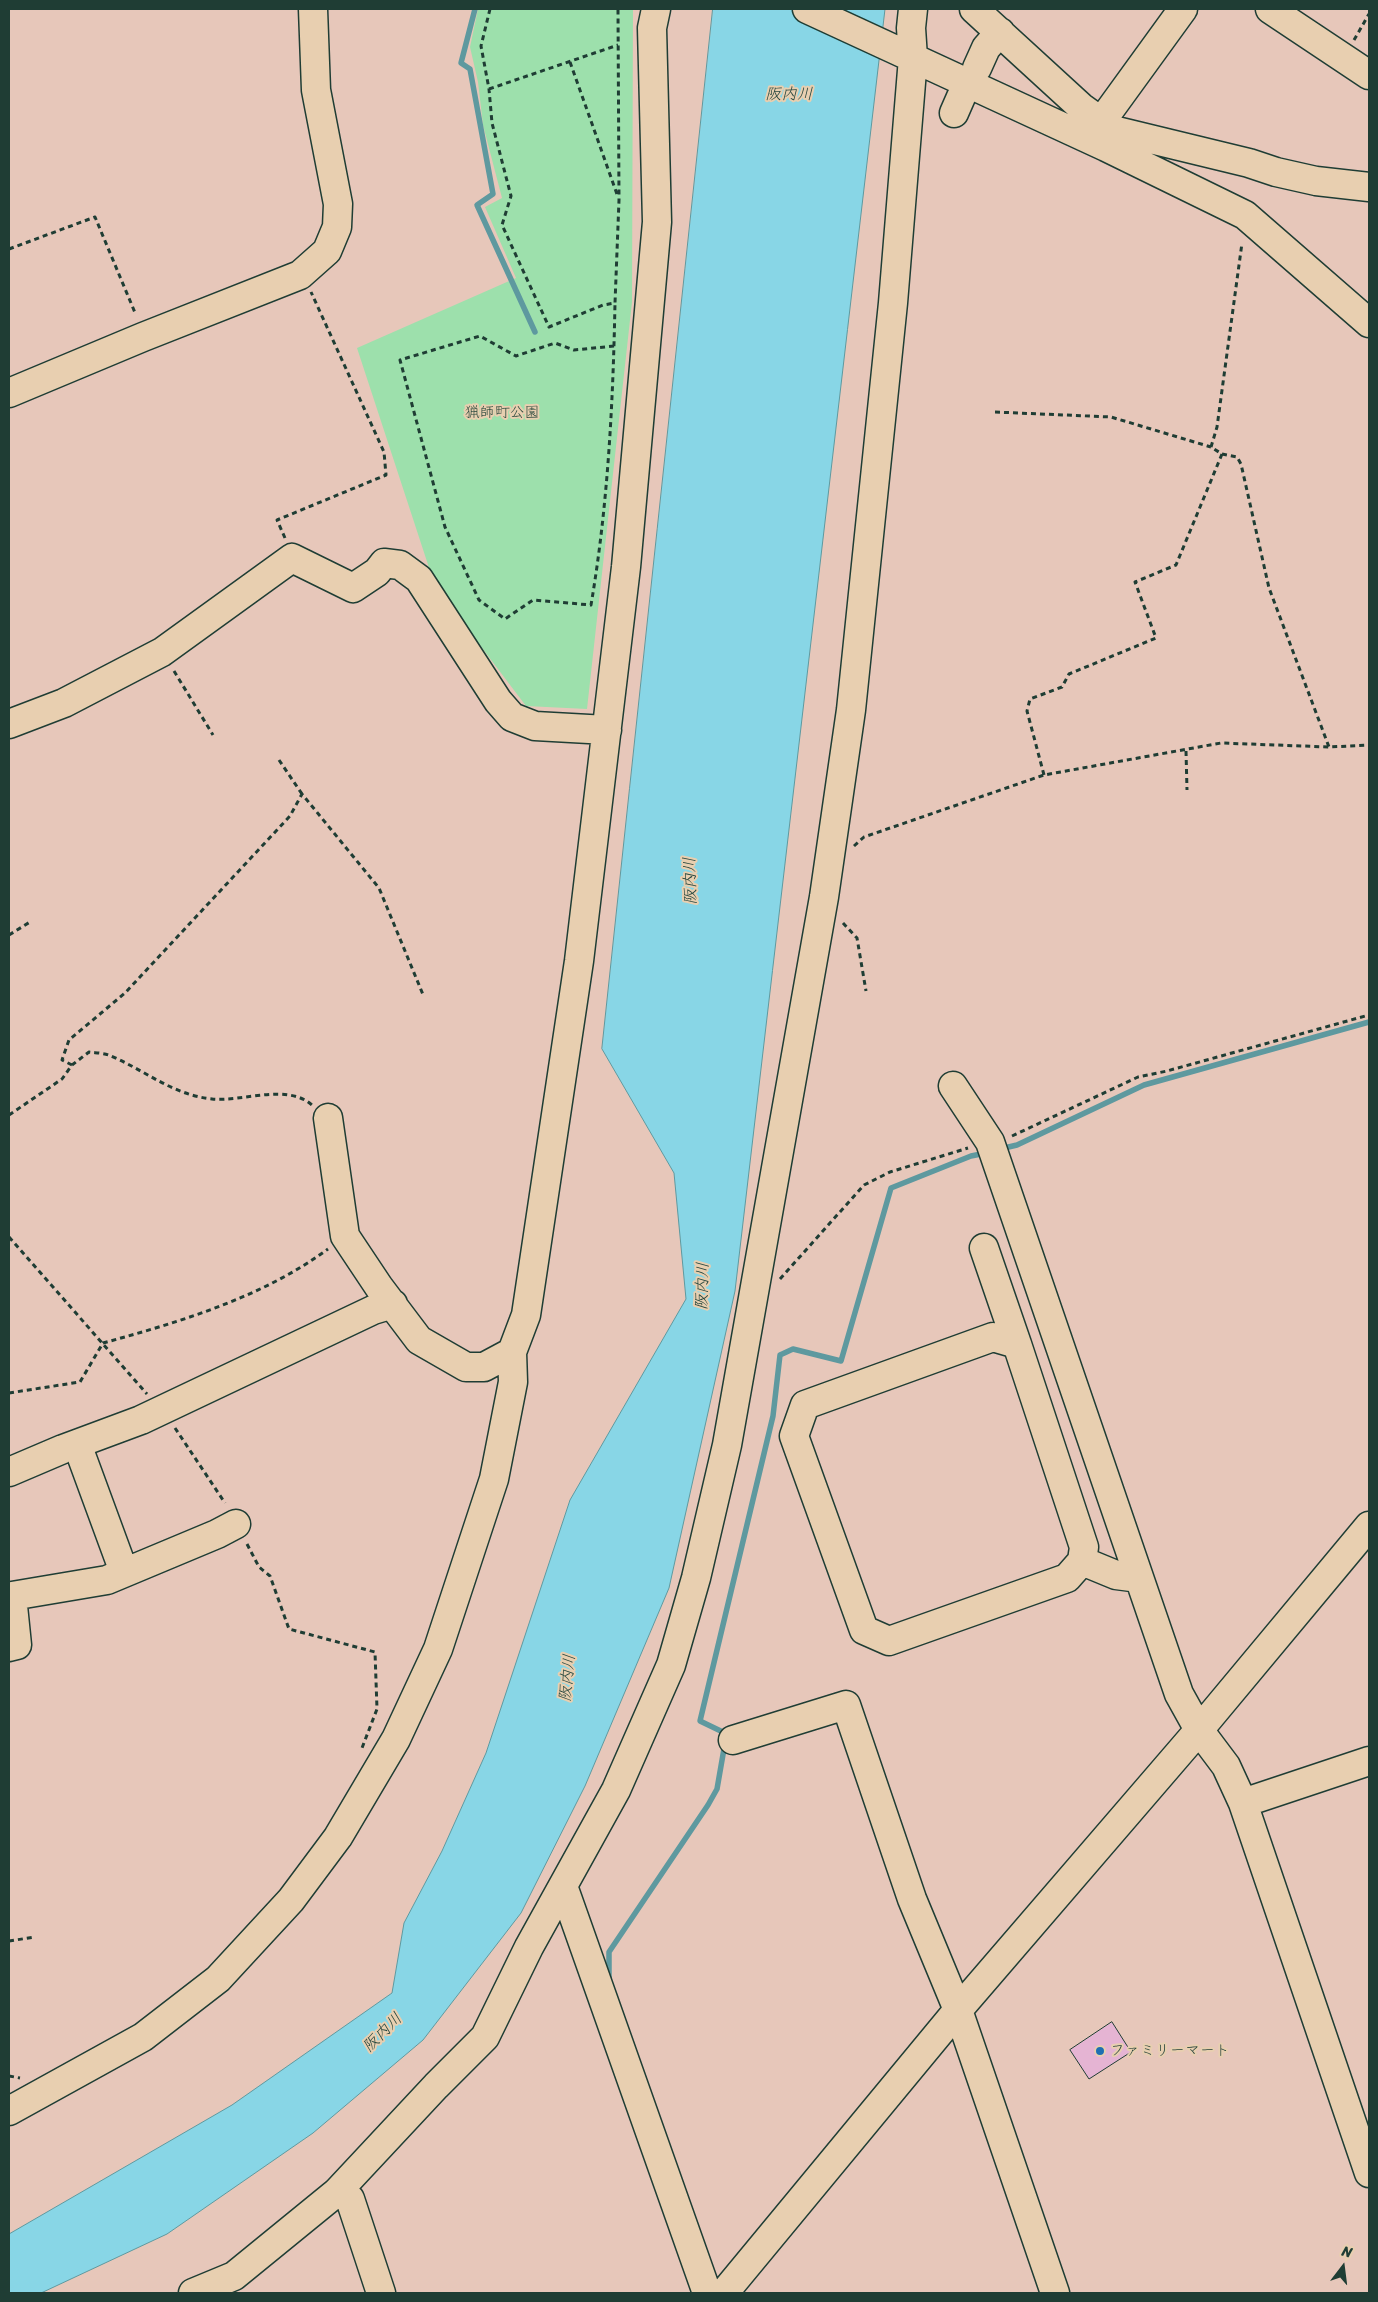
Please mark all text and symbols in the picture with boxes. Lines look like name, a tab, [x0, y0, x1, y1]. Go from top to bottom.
water label: 阪内川	[765, 85, 813, 105]
park label: 猟師町公園	[465, 404, 539, 422]
water label: 阪内川	[681, 857, 701, 905]
water label: 阪内川	[693, 1262, 713, 1310]
water label: 阪内川	[556, 1653, 580, 1703]
water label: 阪内川	[359, 2009, 407, 2057]
place label: ファミリーマート	[1110, 2042, 1230, 2060]
marker: ファミリーマート	[1094, 2045, 1106, 2057]
text: N	[1339, 2239, 1355, 2265]
north arrow	[1318, 2242, 1368, 2292]

